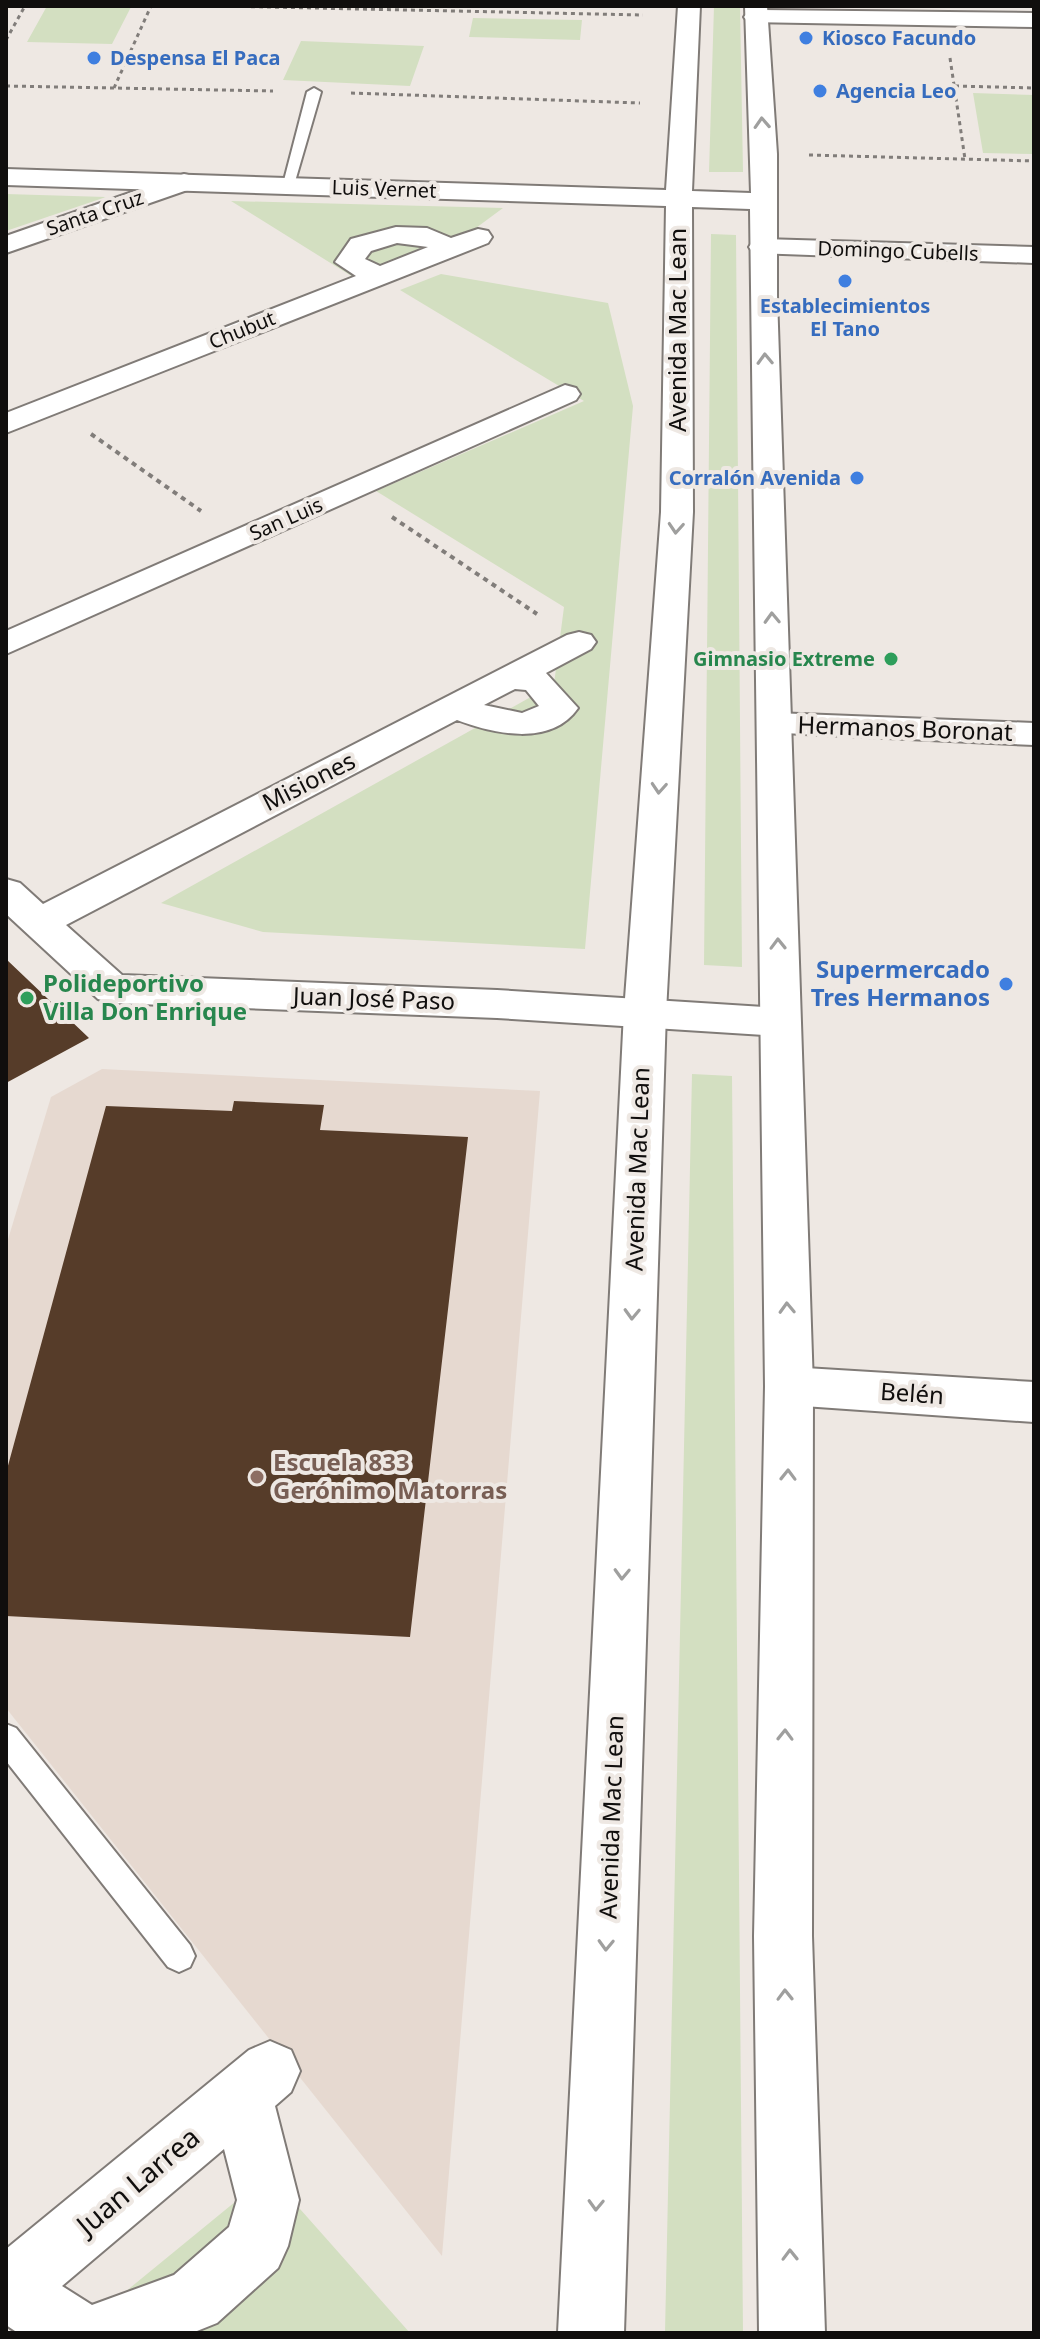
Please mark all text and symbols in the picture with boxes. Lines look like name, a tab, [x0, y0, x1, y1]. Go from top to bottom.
place label: Kiosco Facundo	[822, 24, 976, 51]
marker: Kiosco Facundo	[797, 29, 815, 47]
place label: Despensa El Paca	[110, 44, 280, 71]
marker: Despensa El Paca	[85, 49, 103, 67]
place label: Agencia Leo	[836, 77, 957, 104]
marker: Agencia Leo	[811, 82, 829, 100]
one-way arrow	[754, 116, 771, 129]
street label: Luis Vernet	[331, 173, 437, 204]
street label: Santa Cruz	[43, 183, 147, 242]
street label: Avenida Mac Lean	[660, 228, 693, 432]
street label: Domingo Cubells	[817, 234, 979, 267]
marker: Establecimientos El Tano	[836, 272, 854, 290]
place label: Establecimientos El Tano	[760, 292, 930, 342]
street label: Chubut	[205, 304, 279, 355]
one-way arrow	[756, 352, 773, 365]
place label: Corralón Avenida	[669, 464, 841, 491]
marker: Corralón Avenida	[848, 469, 866, 487]
street label: San Luis	[245, 490, 327, 547]
one-way arrow	[668, 522, 685, 535]
one-way arrow	[764, 611, 781, 624]
place label: Gimnasio Extreme	[693, 645, 875, 672]
marker: Gimnasio Extreme	[882, 650, 900, 668]
street label: Hermanos Boronat	[797, 707, 1014, 748]
street label: Misiones	[256, 743, 360, 818]
one-way arrow	[651, 782, 668, 795]
one-way arrow	[769, 937, 786, 950]
place label: Supermercado Tres Hermanos	[811, 952, 990, 1013]
place label: Polideportivo Villa Don Enrique	[43, 966, 247, 1027]
marker: Supermercado Tres Hermanos	[997, 975, 1015, 993]
street label: Juan José Paso	[290, 978, 456, 1017]
marker: Polideportivo Villa Don Enrique	[18, 989, 36, 1007]
street label: Avenida Mac Lean	[616, 1066, 657, 1271]
one-way arrow	[778, 1301, 796, 1314]
one-way arrow	[624, 1308, 641, 1321]
street label: Belén	[879, 1374, 945, 1411]
place label: Escuela 833 Gerónimo Matorras	[273, 1445, 507, 1506]
marker: Escuela 833 Gerónimo Matorras	[248, 1468, 266, 1486]
one-way arrow	[779, 1468, 797, 1481]
one-way arrow	[613, 1568, 630, 1581]
street label: Avenida Mac Lean	[590, 1714, 631, 1919]
one-way arrow	[776, 1728, 794, 1741]
one-way arrow	[598, 1939, 615, 1952]
one-way arrow	[776, 1988, 793, 2001]
street label: Juan Larrea	[66, 2118, 207, 2245]
one-way arrow	[587, 2199, 604, 2212]
one-way arrow	[781, 2248, 799, 2261]

